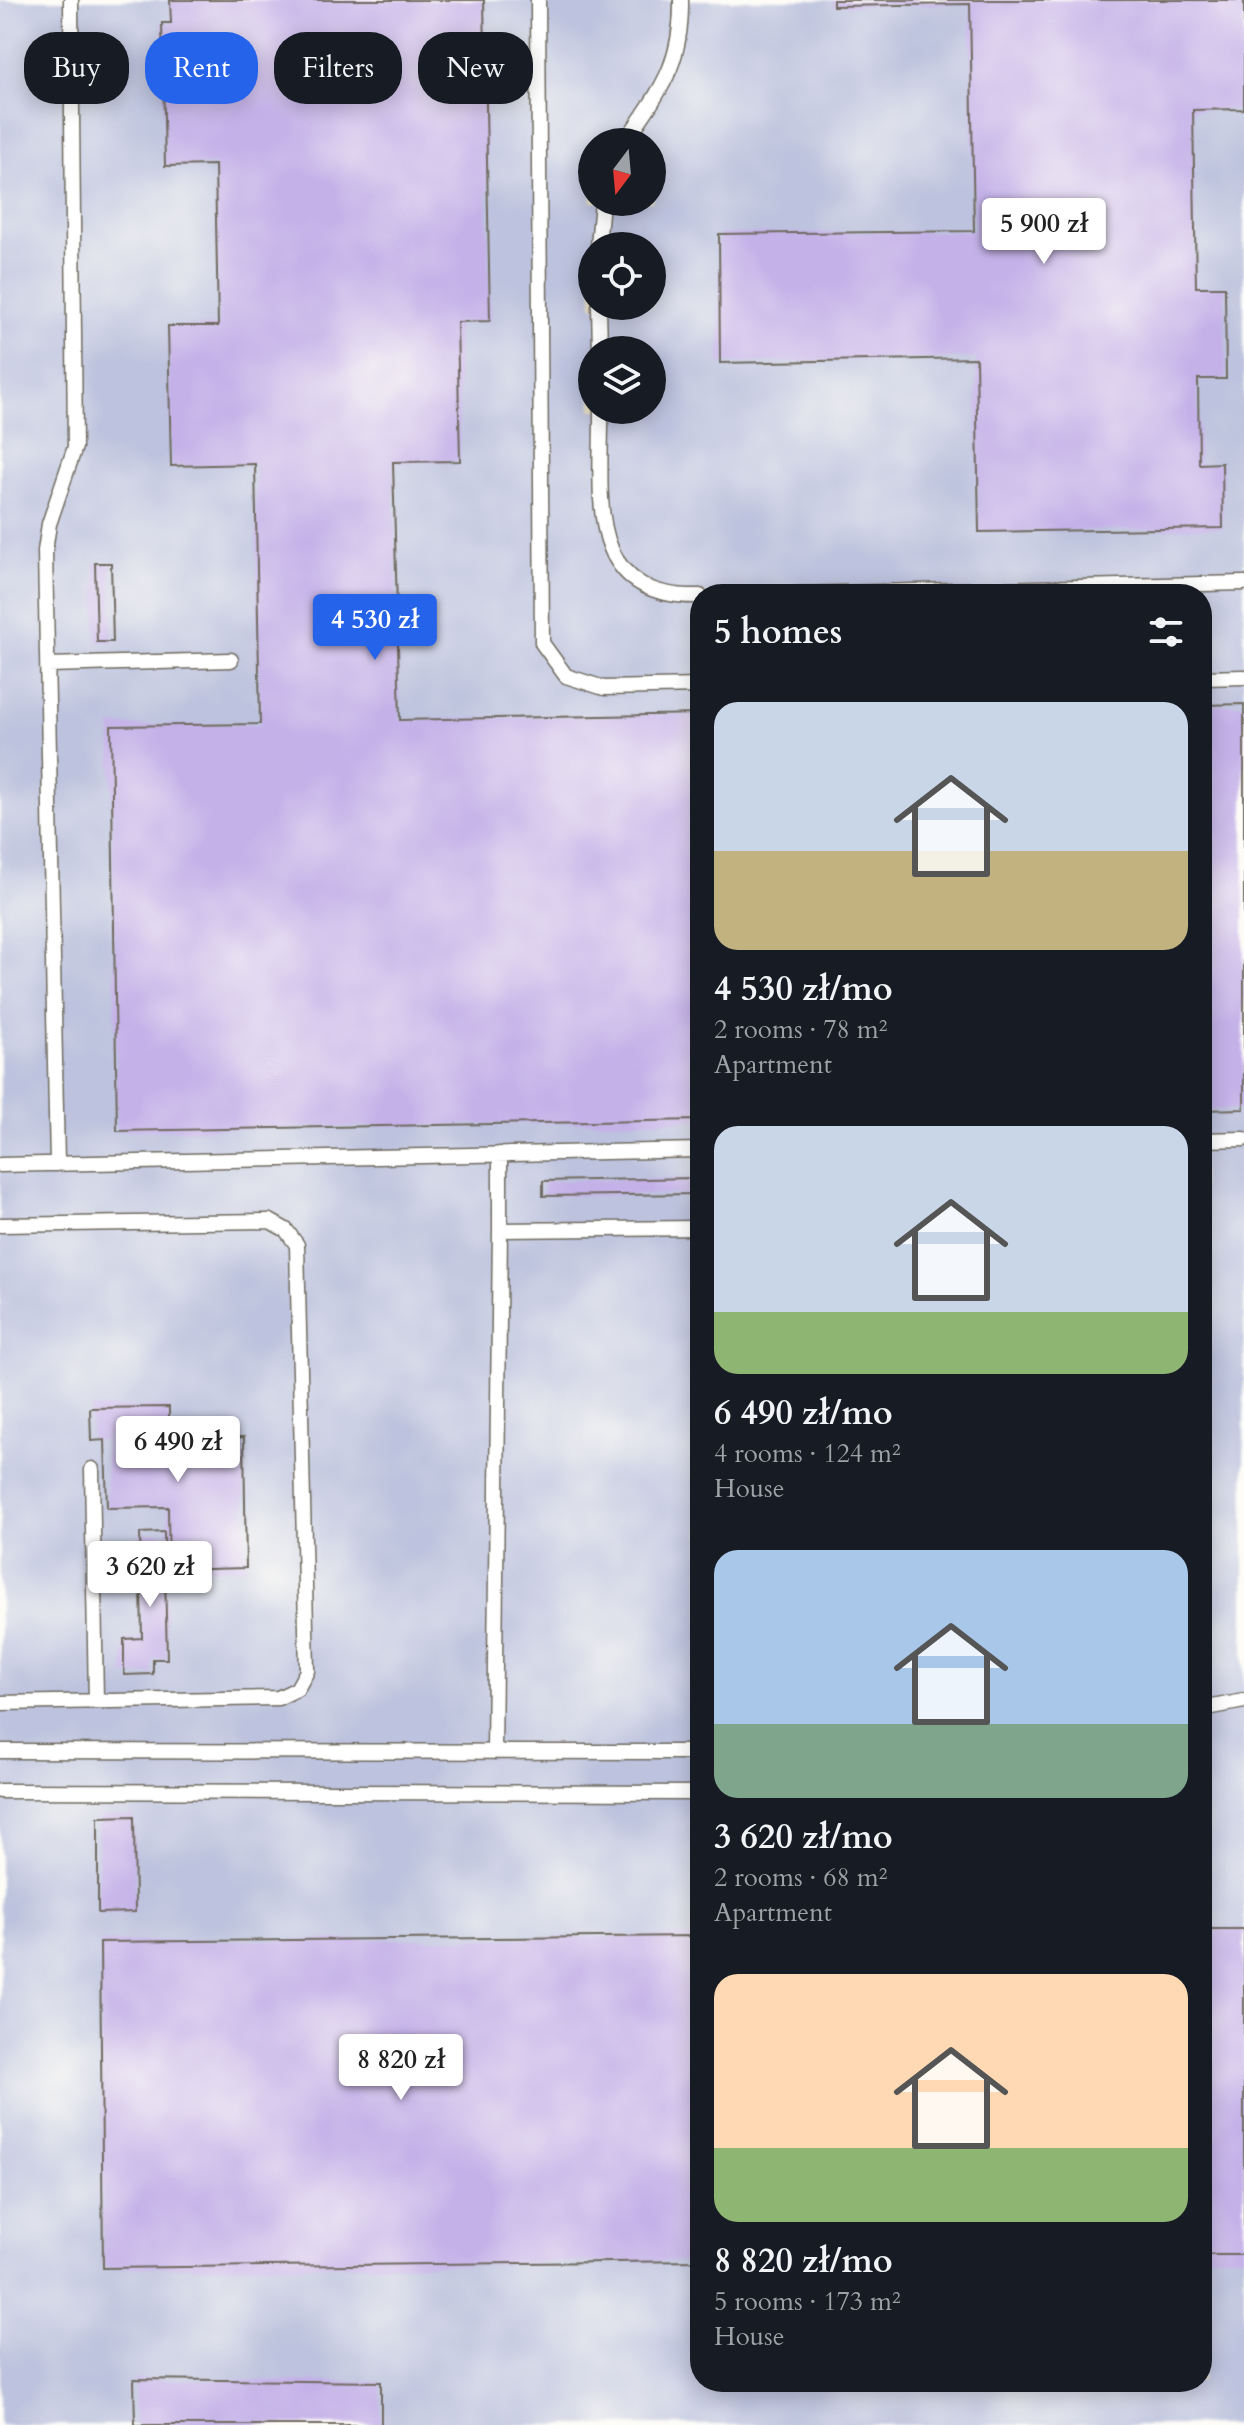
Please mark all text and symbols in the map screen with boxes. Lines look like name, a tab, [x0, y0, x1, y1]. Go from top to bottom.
chip: Buy	[24, 32, 129, 104]
chip: Rent	[145, 32, 258, 104]
chip: Filters	[274, 32, 402, 104]
chip: New	[418, 32, 533, 104]
north arrow	[578, 128, 666, 216]
map controls	[578, 128, 666, 424]
pin: 5 900 zł	[961, 198, 1127, 266]
text: 5 900 zł	[1000, 206, 1088, 241]
button: locate	[578, 232, 666, 320]
button: layers	[578, 336, 666, 424]
pin: 4 530 zł	[292, 594, 458, 662]
text: 4 530 zł	[331, 602, 419, 637]
text: 5 homes	[714, 609, 842, 655]
icon: filters	[1144, 610, 1188, 654]
icon: home	[879, 754, 1023, 898]
text: 4 530 zł/mo	[714, 966, 893, 1012]
text: 2 rooms · 78 m²	[714, 1012, 887, 1047]
text: Apartment	[714, 1047, 832, 1082]
icon: home	[879, 1178, 1023, 1322]
text: 6 490 zł/mo	[714, 1390, 893, 1436]
pin: 6 490 zł	[95, 1416, 261, 1484]
text: 6 490 zł	[134, 1424, 222, 1459]
text: 4 rooms · 124 m²	[714, 1436, 901, 1471]
text: House	[714, 1471, 785, 1506]
pin: 3 620 zł	[67, 1541, 233, 1609]
text: 3 620 zł	[106, 1549, 194, 1584]
icon: home	[879, 1602, 1023, 1746]
text: 3 620 zł/mo	[714, 1814, 893, 1860]
text: 2 rooms · 68 m²	[714, 1860, 887, 1895]
text: Apartment	[714, 1895, 832, 1930]
icon: home	[879, 2026, 1023, 2170]
pin: 8 820 zł	[318, 2034, 484, 2102]
text: 8 820 zł	[357, 2042, 445, 2077]
text: 8 820 zł/mo	[714, 2238, 893, 2284]
text: 5 rooms · 173 m²	[714, 2284, 901, 2319]
text: House	[714, 2319, 785, 2354]

